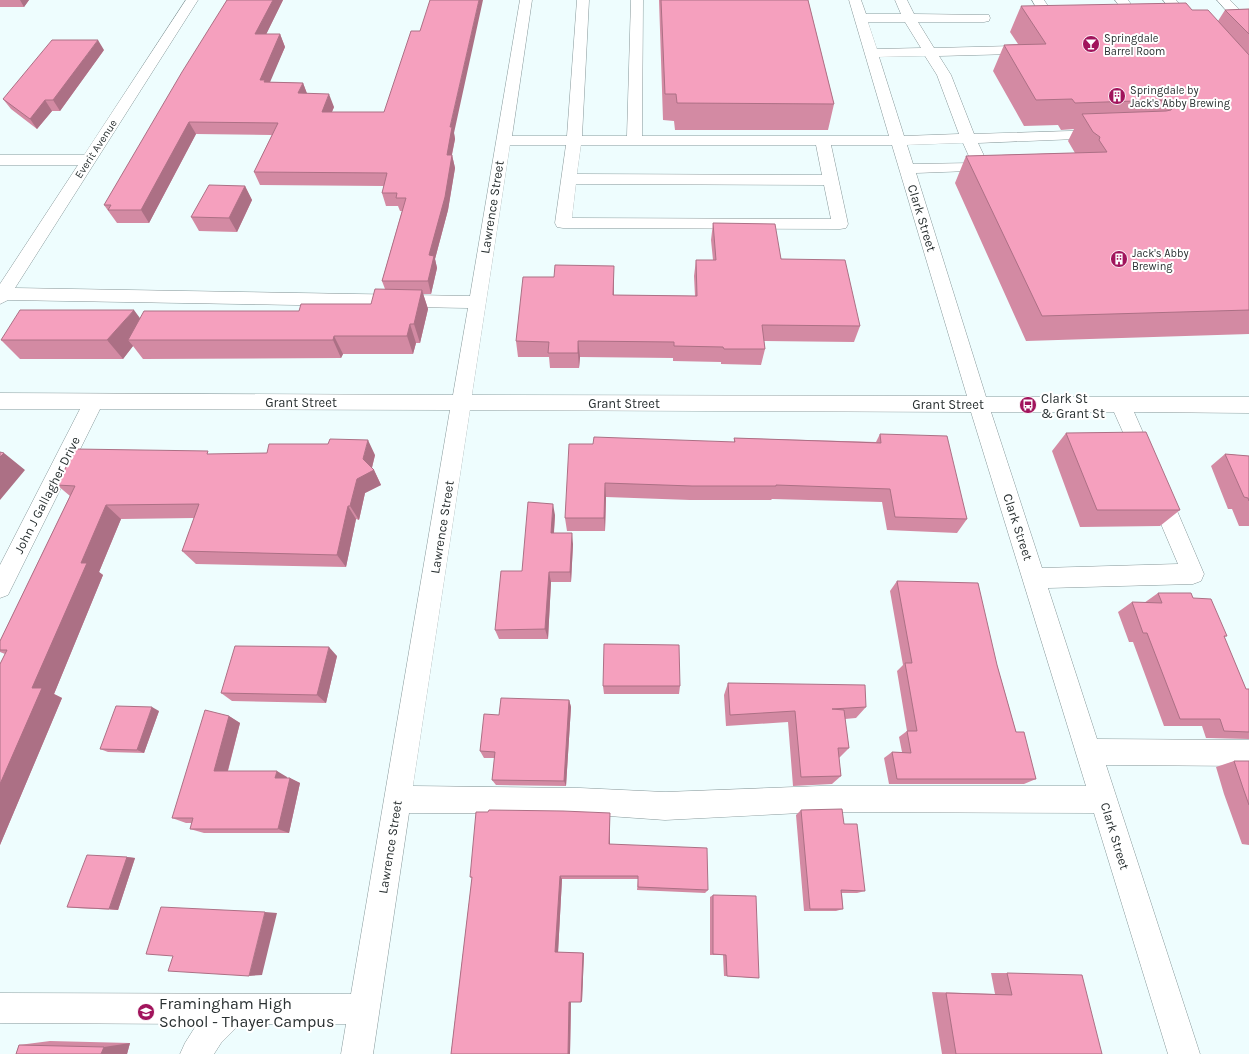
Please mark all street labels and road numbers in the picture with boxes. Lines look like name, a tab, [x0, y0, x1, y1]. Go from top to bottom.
street label: Everit Avenue	[72, 117, 120, 181]
street label: Lawrence Street	[477, 159, 507, 255]
street label: Clark Street	[905, 183, 939, 254]
street label: Grant Street	[265, 395, 337, 410]
street label: Grant Street	[588, 396, 660, 411]
street label: Grant Street	[912, 397, 984, 412]
street label: John J Gallagher Drive	[11, 434, 83, 556]
street label: Lawrence Street	[427, 479, 457, 575]
street label: Clark Street	[1000, 492, 1036, 562]
street label: Lawrence Street	[375, 799, 405, 895]
street label: Clark Street	[1098, 801, 1132, 872]

